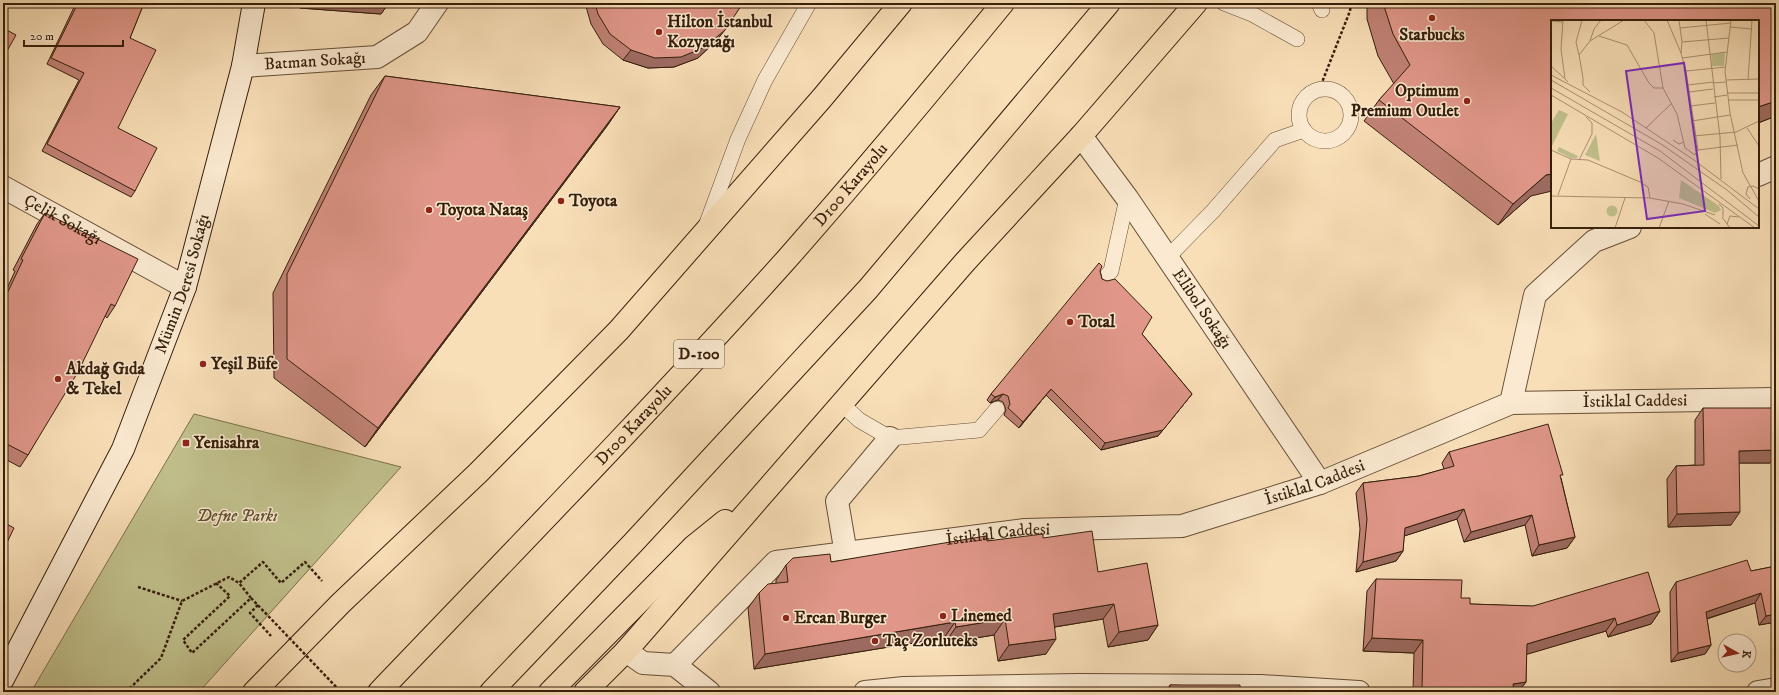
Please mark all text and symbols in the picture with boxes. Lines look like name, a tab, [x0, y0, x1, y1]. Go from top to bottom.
place label: Hilton İstanbul Kozyatağı	[667, 10, 773, 53]
marker: Starbucks	[1427, 13, 1437, 23]
inset map	[1551, 20, 1759, 228]
scale bar	[24, 22, 123, 48]
place label: Starbucks	[1399, 24, 1465, 46]
marker: Hilton İstanbul Kozyatağı	[654, 27, 664, 37]
text: 20 m	[30, 29, 54, 44]
street label: Batman Sokağı	[263, 47, 366, 76]
place label: Optimum Premium Outlet	[1351, 80, 1460, 122]
marker: Optimum Premium Outlet	[1462, 96, 1472, 106]
street label: D100 Karayolu	[809, 139, 893, 231]
street label: Çelik Sokağı	[20, 190, 105, 250]
place label: Toyota	[568, 190, 618, 212]
marker: Toyota	[556, 196, 566, 206]
place label: Toyota Nataş	[436, 199, 528, 221]
marker: Toyota Nataş	[424, 205, 434, 215]
street label: Mümin Deresi Sokağı	[149, 212, 215, 357]
street label: Elibol Sokağı	[1167, 265, 1237, 353]
place label: Total	[1077, 311, 1116, 333]
marker: Total	[1065, 317, 1075, 327]
road number: D-100	[674, 340, 724, 368]
place label: Yeşil Büfe	[210, 353, 278, 375]
place label: Akdağ Gıda & Tekel	[65, 358, 145, 400]
marker: Yeşil Büfe	[198, 359, 208, 369]
marker: Akdağ Gıda & Tekel	[53, 374, 63, 384]
street label: D100 Karayolu	[591, 380, 677, 470]
street label: İstiklal Caddesi	[1582, 389, 1688, 413]
place label: Yenisahra	[193, 432, 260, 454]
marker: Yenisahra	[181, 438, 191, 448]
street label: İstiklal Caddesi	[1262, 455, 1368, 511]
park label: Defne Parkı	[196, 505, 278, 527]
street label: İstiklal Caddesi	[944, 518, 1050, 551]
place label: Linemed	[951, 605, 1012, 627]
place label: Ercan Burger	[794, 607, 887, 629]
marker: Linemed	[938, 611, 948, 621]
marker: Ercan Burger	[781, 613, 791, 623]
place label: Taç Zorluteks	[882, 630, 978, 652]
north arrow	[1717, 633, 1757, 673]
marker: Taç Zorluteks	[870, 636, 880, 646]
text: K	[1738, 649, 1753, 659]

